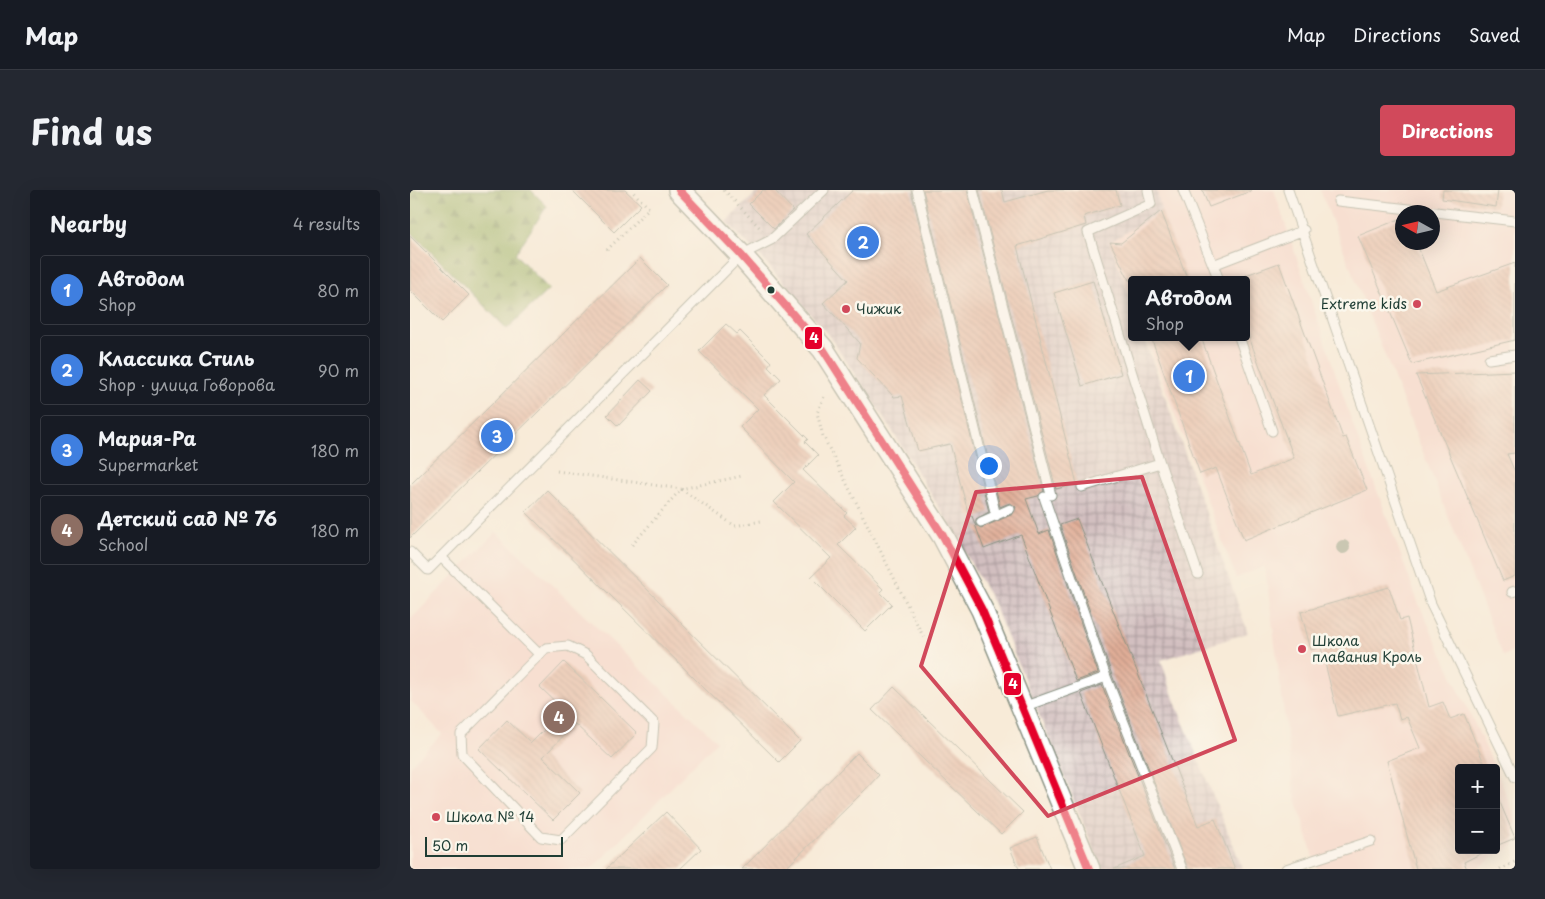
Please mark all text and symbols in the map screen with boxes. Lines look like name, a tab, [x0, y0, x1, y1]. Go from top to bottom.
text: Map	[25, 17, 78, 53]
text: Map	[1287, 21, 1325, 48]
text: Directions	[1353, 21, 1441, 48]
text: Saved	[1469, 21, 1520, 48]
text: Find us	[30, 104, 152, 157]
button: Directions	[1380, 105, 1515, 156]
north arrow	[1395, 205, 1440, 250]
text: Nearby	[50, 207, 127, 239]
text: 4 results	[293, 211, 360, 235]
pin: 2	[847, 223, 879, 261]
text: Автодом	[98, 264, 185, 292]
popup	[1128, 276, 1250, 341]
text: 1	[63, 278, 71, 302]
text: 80 m	[317, 278, 359, 302]
text: Автодом	[1146, 283, 1232, 311]
unlabelled marker	[766, 285, 776, 295]
text: Shop	[98, 292, 136, 316]
place label: Extreme kids	[1321, 293, 1407, 314]
place label: Чижик	[856, 298, 902, 319]
marker: Extreme kids	[1411, 298, 1423, 310]
marker: Чижик	[840, 303, 852, 315]
text: Shop	[1146, 311, 1184, 335]
line badge: 4	[804, 326, 823, 350]
text: 4	[809, 327, 819, 348]
text: Классика Стиль	[98, 344, 254, 372]
pin: 1	[1173, 357, 1205, 395]
text: 2	[61, 358, 73, 382]
text: 90 m	[318, 358, 359, 382]
text: Shop · улица Говорова	[98, 372, 275, 396]
pin: 3	[481, 417, 513, 455]
text: Мария-Ра	[98, 424, 196, 452]
text: 3	[62, 438, 72, 462]
text: 180 m	[311, 438, 359, 462]
text: Supermarket	[98, 452, 198, 476]
your location	[976, 453, 1002, 479]
text: Детский сад № 76	[98, 504, 277, 532]
text: 4	[62, 518, 72, 542]
text: 180 m	[311, 518, 359, 542]
text: School	[98, 532, 148, 556]
place label: Школа плавания Кроль	[1312, 630, 1422, 667]
marker: Школа плавания Кроль	[1296, 643, 1308, 655]
line badge: 4	[1003, 672, 1022, 696]
text: 4	[1008, 673, 1018, 694]
pin: 4	[543, 698, 575, 736]
map controls	[1455, 764, 1500, 854]
button: +	[1455, 764, 1500, 809]
place label: Школа № 14	[446, 806, 534, 827]
button: −	[1455, 809, 1500, 854]
marker: Школа № 14	[430, 811, 442, 823]
scale bar	[425, 834, 562, 857]
text: 50 m	[432, 835, 468, 856]

